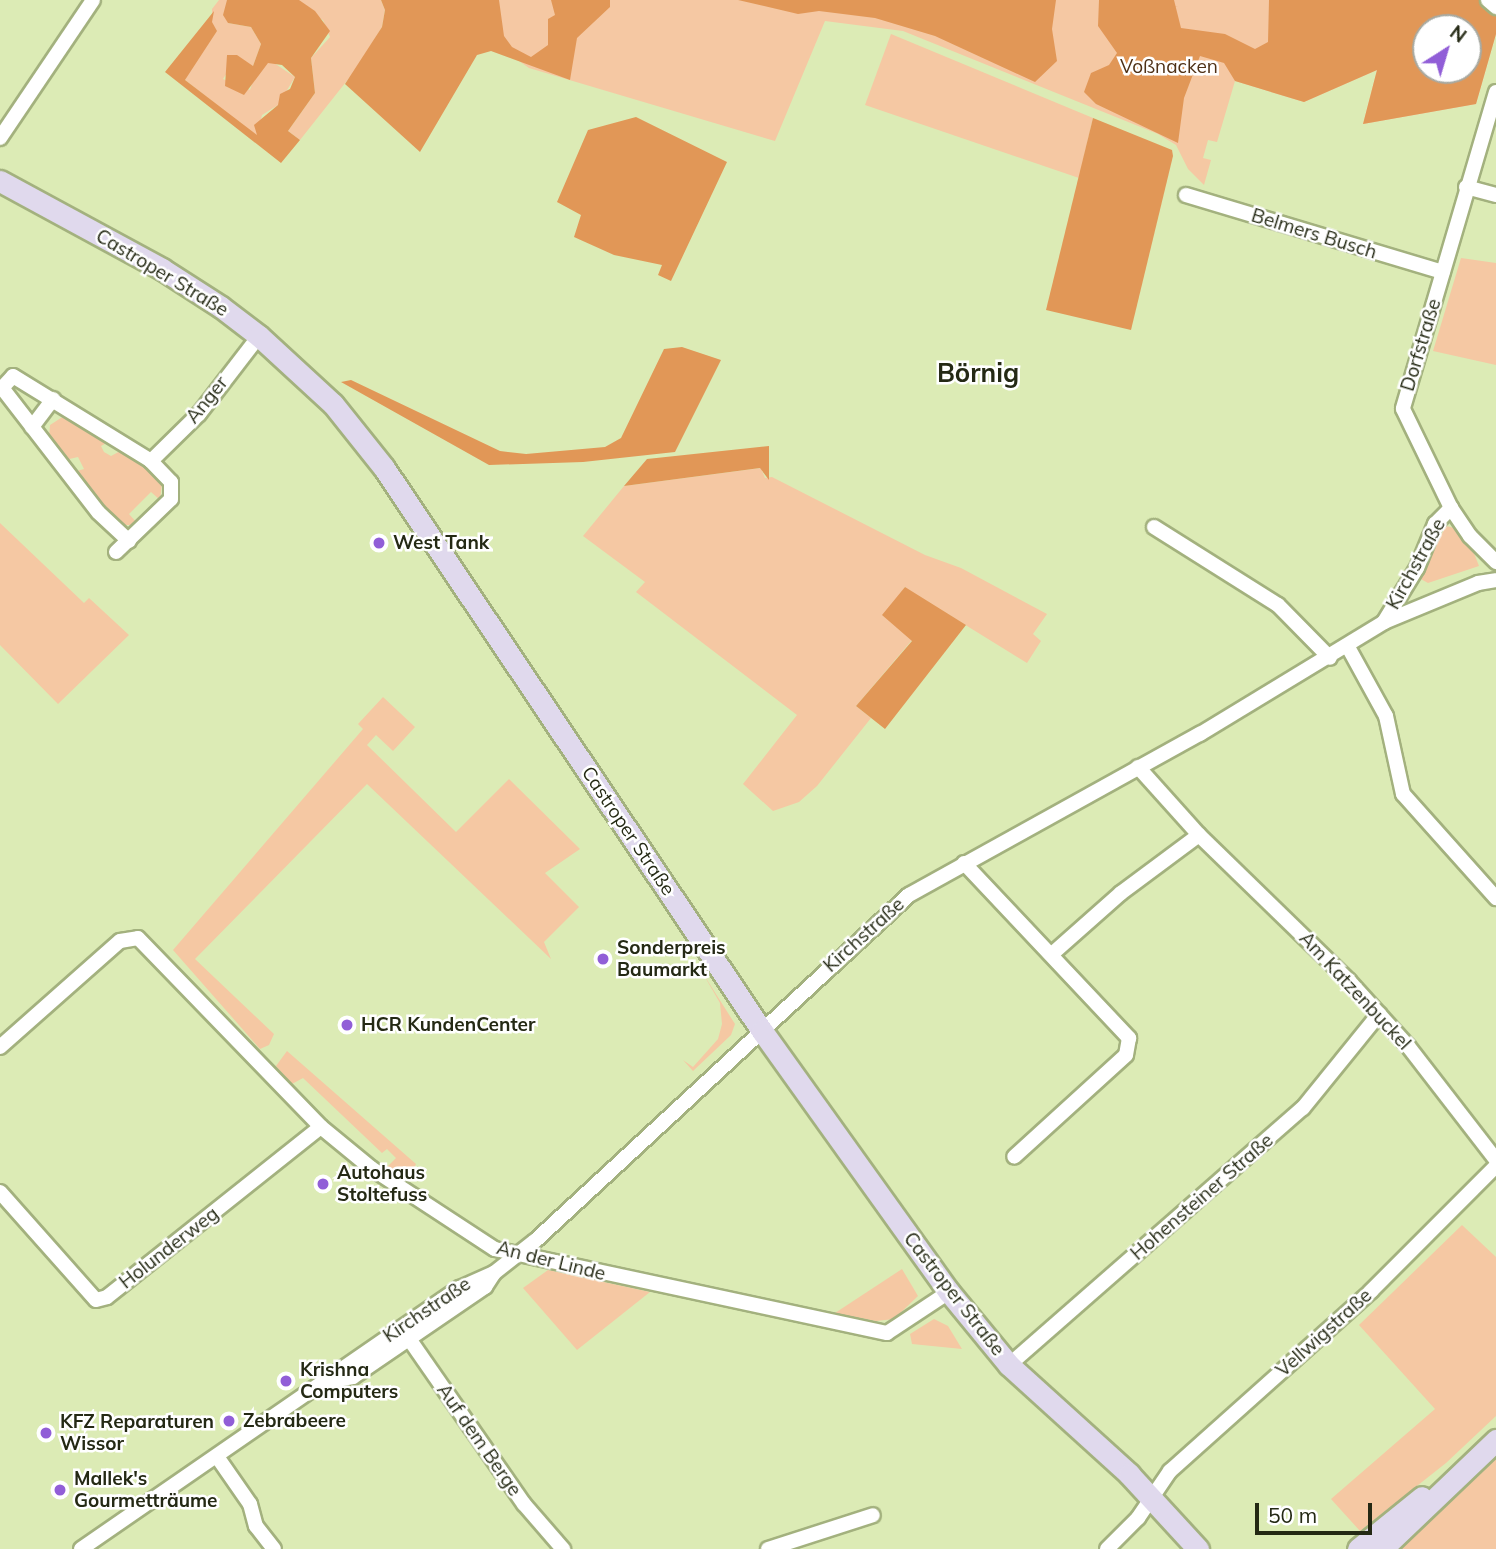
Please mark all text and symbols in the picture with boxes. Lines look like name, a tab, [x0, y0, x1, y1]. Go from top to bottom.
north arrow	[1412, 14, 1482, 84]
text: N	[1445, 20, 1471, 48]
park label: Voßnacken	[1120, 56, 1218, 78]
street label: Belmers Busch	[1249, 204, 1379, 264]
street label: Castroper Straße	[92, 225, 232, 321]
street label: Dorfstraße	[1396, 296, 1446, 394]
district label: Börnig	[937, 357, 1019, 389]
street label: Anger	[181, 372, 233, 428]
street label: Kirchstraße	[1382, 515, 1450, 613]
place label: West Tank	[393, 532, 489, 554]
marker: West Tank	[371, 535, 387, 551]
street label: Castroper Straße	[577, 762, 679, 900]
street label: Kirchstraße	[819, 893, 909, 977]
street label: Am Katzenbuckel	[1294, 927, 1416, 1055]
place label: Sonderpreis Baumarkt	[617, 937, 726, 981]
marker: Sonderpreis Baumarkt	[595, 951, 611, 967]
place label: HCR KundenCenter	[361, 1014, 535, 1036]
marker: HCR KundenCenter	[339, 1017, 355, 1033]
street label: Hohensteiner Straße	[1126, 1129, 1278, 1265]
place label: Autohaus Stoltefuss	[337, 1162, 427, 1206]
marker: Autohaus Stoltefuss	[315, 1176, 331, 1192]
street label: Holunderweg	[115, 1202, 223, 1294]
street label: Castroper Straße	[899, 1228, 1009, 1360]
street label: An der Linde	[494, 1236, 608, 1286]
street label: Kirchstraße	[379, 1272, 475, 1348]
street label: Vellwigstraße	[1272, 1284, 1376, 1382]
place label: Krishna Computers	[300, 1359, 398, 1403]
marker: Krishna Computers	[278, 1373, 294, 1389]
street label: Auf dem Berge	[432, 1380, 526, 1500]
place label: Zebrabeere	[243, 1410, 346, 1432]
place label: KFZ Reparaturen Wissor	[60, 1411, 214, 1455]
marker: Zebrabeere	[221, 1413, 237, 1429]
marker: KFZ Reparaturen Wissor	[38, 1425, 54, 1441]
place label: Mallek's Gourmetträume	[74, 1468, 217, 1512]
marker: Mallek's Gourmetträume	[52, 1482, 68, 1498]
scale bar	[1258, 1490, 1375, 1534]
text: 50 m	[1268, 1502, 1317, 1528]

